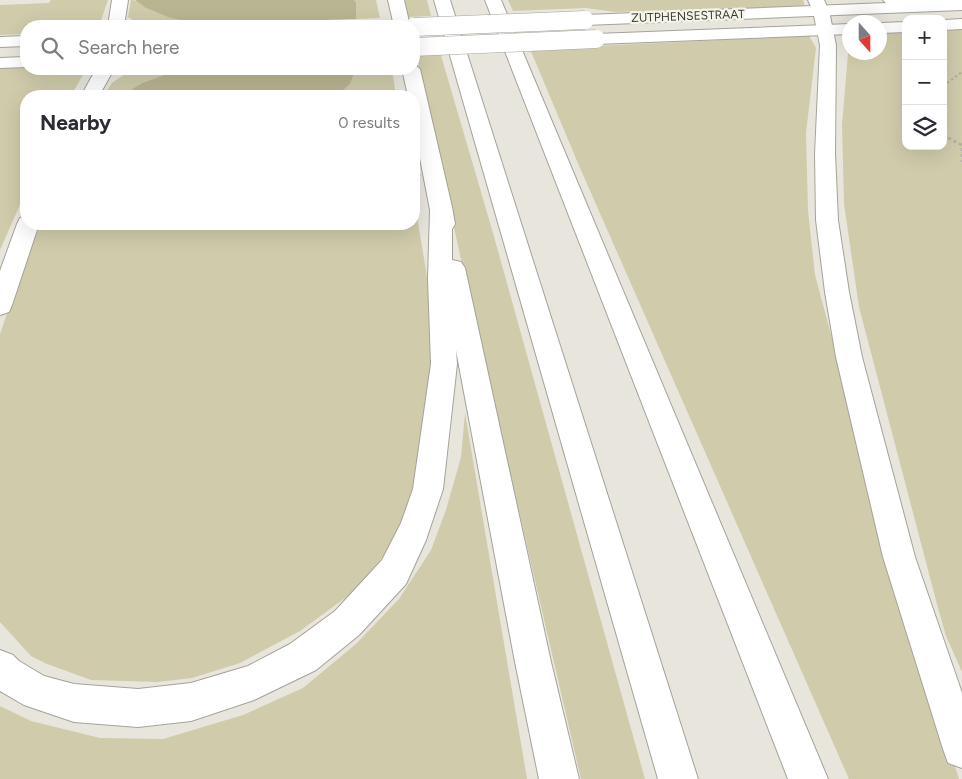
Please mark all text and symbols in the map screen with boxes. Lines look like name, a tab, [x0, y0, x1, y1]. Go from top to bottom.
street label: ZUTPHENSESTRAAT	[631, 7, 745, 25]
north arrow	[842, 15, 887, 60]
map controls	[902, 15, 947, 150]
button: +	[902, 15, 947, 60]
search box	[20, 20, 420, 75]
icon: search	[38, 34, 66, 62]
text: Search here	[78, 36, 180, 59]
button: −	[902, 60, 947, 105]
button: layers	[902, 105, 947, 150]
text: Nearby	[40, 110, 111, 135]
text: 0 results	[338, 113, 400, 132]

